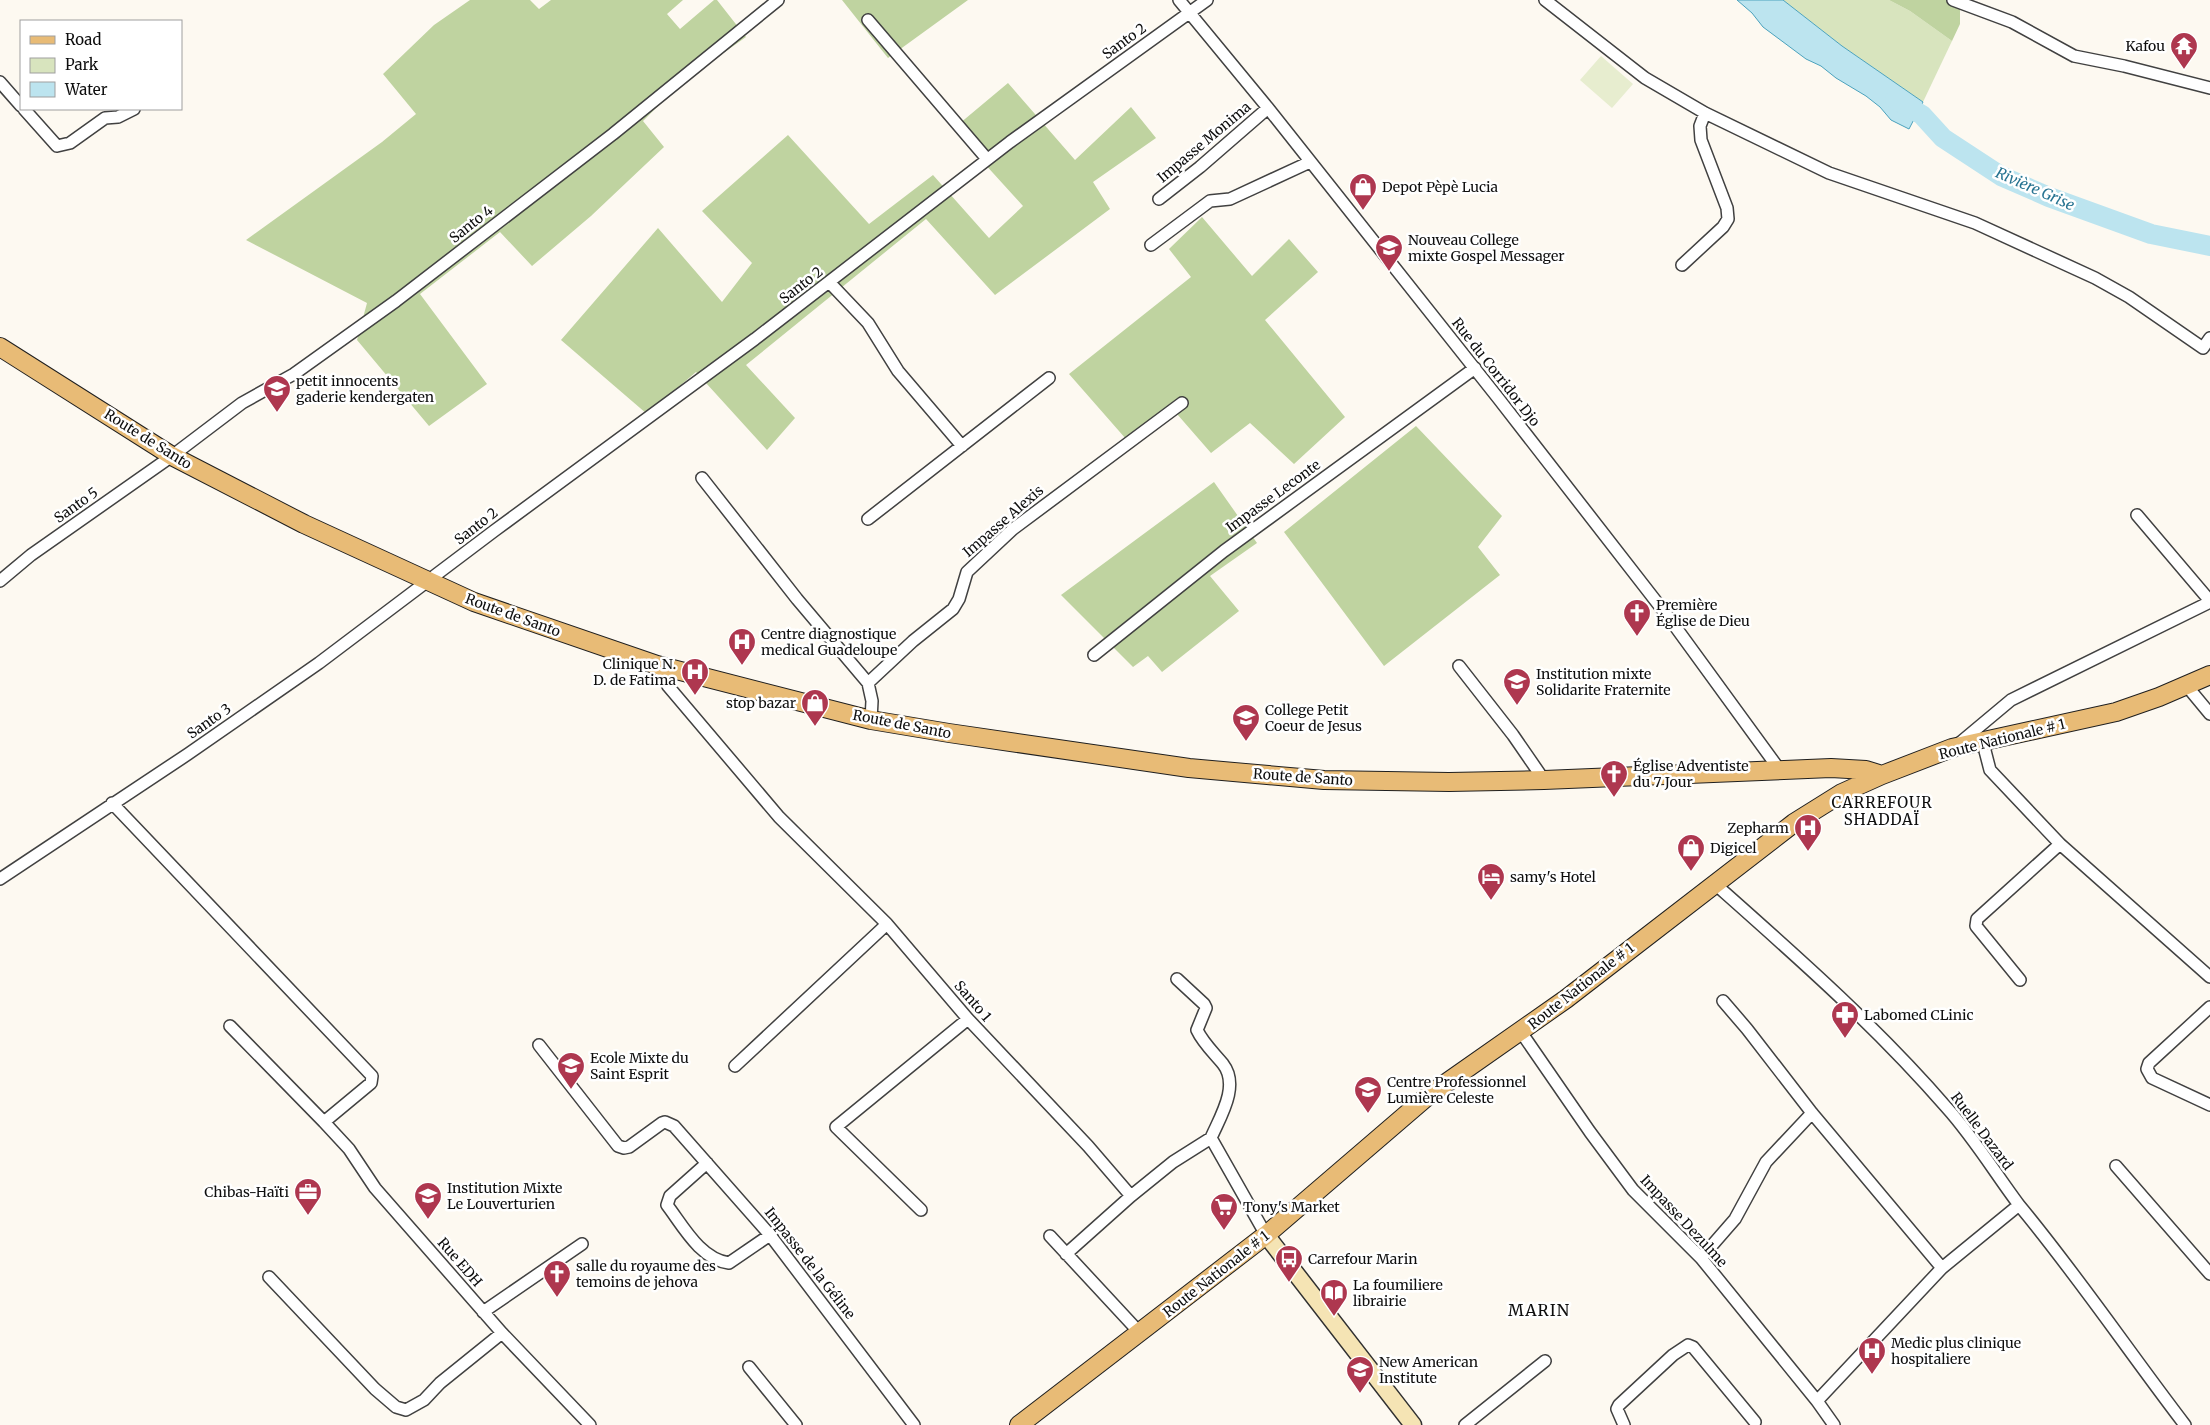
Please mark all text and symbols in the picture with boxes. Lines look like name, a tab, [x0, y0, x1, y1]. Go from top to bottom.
street label: Santo 2	[1098, 19, 1150, 63]
legend	[20, 20, 182, 110]
text: Road	[65, 30, 101, 49]
temple icon: Kafou	[2169, 31, 2199, 70]
place label: Kafou	[2125, 37, 2165, 55]
text: Park	[65, 55, 99, 74]
text: Water	[64, 80, 108, 99]
street label: Impasse Monima	[1154, 97, 1255, 186]
water label: Rivière Grise	[1993, 163, 2078, 215]
shop icon: Depot Pèpè Lucia	[1348, 172, 1378, 211]
place label: Depot Pèpè Lucia	[1382, 178, 1498, 196]
street label: Santo 4	[446, 201, 497, 247]
place label: Nouveau College mixte Gospel Messager	[1408, 231, 1565, 265]
school or university icon: Nouveau College mixte Gospel Messager	[1374, 233, 1404, 272]
street label: Santo 2	[776, 262, 826, 308]
street label: Rue du Corridor Djo	[1448, 314, 1544, 430]
place label: petit innocents gaderie kendergaten	[296, 372, 434, 406]
school or university icon: petit innocents gaderie kendergaten	[262, 374, 292, 413]
street label: Route de Santo	[101, 405, 195, 473]
street label: Impasse Leconte	[1222, 456, 1324, 536]
street label: Impasse Alexis	[959, 481, 1047, 561]
street label: Santo 5	[50, 483, 102, 527]
street label: Santo 2	[451, 503, 501, 549]
street label: Route de Santo	[463, 589, 563, 641]
place label: Première Église de Dieu	[1656, 596, 1750, 630]
church icon: Première Église de Dieu	[1622, 598, 1652, 637]
place label: Centre diagnostique medical Guadeloupe	[761, 625, 897, 659]
hospital icon: Centre diagnostique medical Guadeloupe	[727, 627, 757, 666]
place label: Clinique N. D. de Fatima	[593, 655, 676, 689]
hospital icon: Clinique N. D. de Fatima	[680, 657, 710, 696]
place label: Institution mixte Solidarite Fraternite	[1536, 665, 1671, 699]
school or university icon: Institution mixte Solidarite Fraternite	[1502, 667, 1532, 706]
shop icon: stop bazar	[800, 688, 830, 727]
place label: stop bazar	[726, 694, 796, 712]
street label: Santo 3	[183, 699, 235, 743]
place label: College Petit Coeur de Jesus	[1265, 701, 1362, 735]
school or university icon: College Petit Coeur de Jesus	[1231, 703, 1261, 742]
street label: Route de Santo	[851, 706, 953, 742]
street label: Route Nationale # 1	[1937, 715, 2067, 763]
place label: Église Adventiste du 7 Jour	[1633, 757, 1749, 791]
church icon: Église Adventiste du 7 Jour	[1599, 759, 1629, 798]
street label: Route de Santo	[1253, 765, 1353, 789]
district label: CARREFOUR SHADDAÏ	[1831, 793, 1933, 829]
hospital icon: Zepharm	[1793, 813, 1823, 852]
place label: Zepharm	[1727, 819, 1789, 837]
shop icon: Digicel	[1676, 833, 1706, 872]
place label: Digicel	[1710, 839, 1757, 857]
hotel icon: samy's Hotel	[1476, 862, 1506, 901]
place label: samy's Hotel	[1510, 868, 1597, 886]
street label: Route Nationale # 1	[1524, 939, 1638, 1033]
street label: Santo 1	[950, 977, 996, 1025]
pharmacy icon: Labomed CLinic	[1830, 1000, 1860, 1039]
place label: Labomed CLinic	[1864, 1006, 1974, 1024]
place label: Ecole Mixte du Saint Esprit	[590, 1049, 689, 1083]
school or university icon: Ecole Mixte du Saint Esprit	[556, 1051, 586, 1090]
place label: Centre Professionnel Lumière Celeste	[1387, 1073, 1527, 1107]
school or university icon: Centre Professionnel Lumière Celeste	[1353, 1075, 1383, 1114]
street label: Ruelle Dazard	[1947, 1089, 2017, 1174]
street label: Impasse Dezulme	[1637, 1171, 1731, 1271]
office icon: Chibas-Haïti	[293, 1177, 323, 1216]
place label: Institution Mixte Le Louverturien	[447, 1179, 562, 1213]
school or university icon: Institution Mixte Le Louverturien	[413, 1181, 443, 1220]
place label: Chibas-Haïti	[204, 1183, 289, 1201]
supermarket icon: Tony's Market	[1209, 1192, 1239, 1231]
place label: Tony's Market	[1243, 1198, 1340, 1216]
street label: Impasse de la Géline	[761, 1204, 859, 1322]
street label: Route Nationale # 1	[1159, 1227, 1273, 1321]
street label: Rue EDH	[434, 1234, 486, 1290]
bus stop icon: Carrefour Marin	[1274, 1244, 1304, 1283]
place label: Carrefour Marin	[1308, 1250, 1417, 1268]
place label: salle du royaume des temoins de jehova	[576, 1257, 716, 1291]
church icon: salle du royaume des temoins de jehova	[542, 1259, 572, 1298]
place label: La foumiliere librairie	[1353, 1276, 1443, 1310]
library icon: La foumiliere librairie	[1319, 1278, 1349, 1317]
district label: MARIN	[1508, 1300, 1570, 1320]
place label: Medic plus clinique hospitaliere	[1891, 1334, 2021, 1368]
hospital icon: Medic plus clinique hospitaliere	[1857, 1336, 1887, 1375]
place label: New American Institute	[1379, 1353, 1478, 1387]
school or university icon: New American Institute	[1345, 1355, 1375, 1394]

